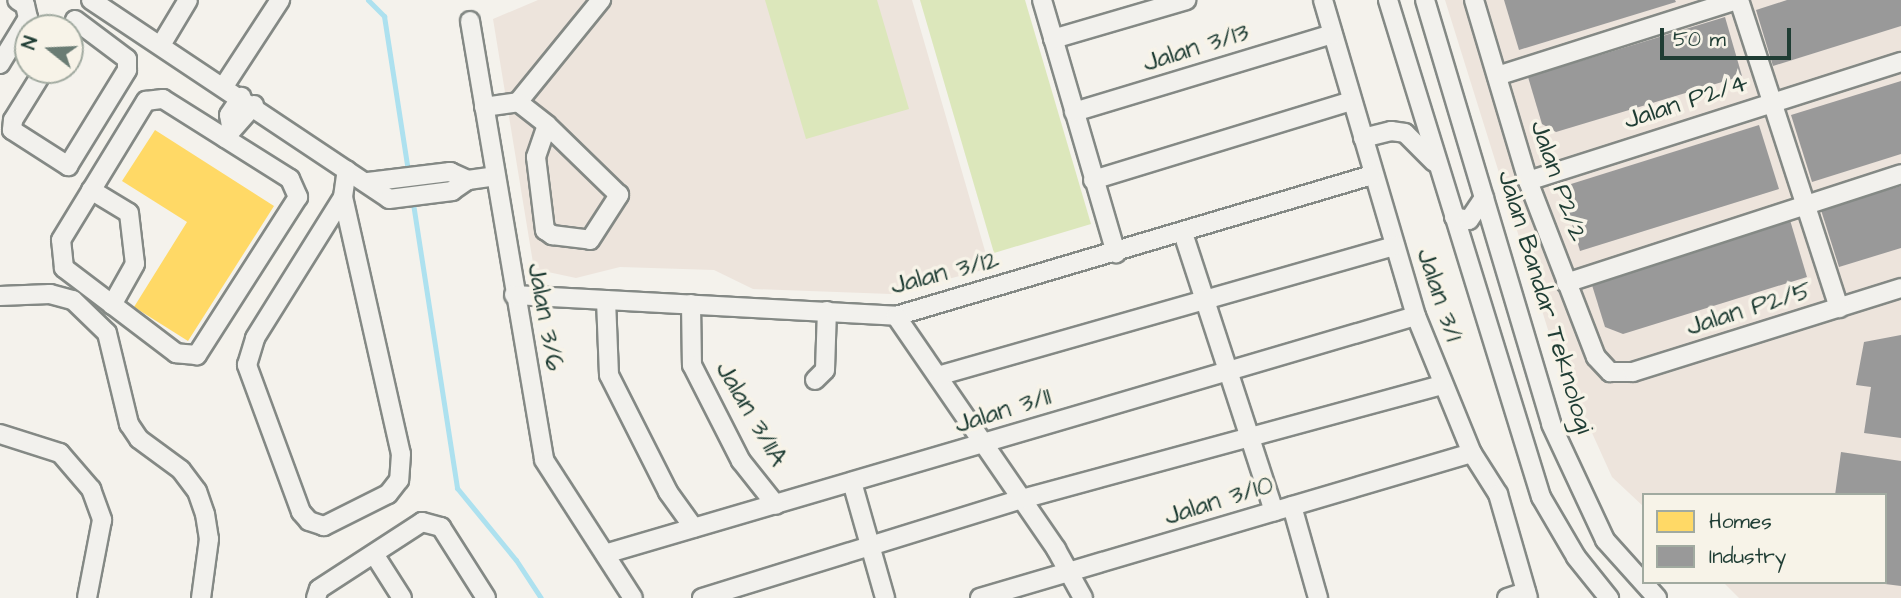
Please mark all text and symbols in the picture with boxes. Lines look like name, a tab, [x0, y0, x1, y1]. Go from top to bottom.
north arrow	[14, 14, 84, 84]
scale bar	[1663, 14, 1794, 58]
street label: Jalan 3/13	[1139, 17, 1253, 79]
text: 50 m	[1673, 25, 1726, 54]
text: N	[16, 33, 45, 53]
street label: Jalan P2/4	[1620, 67, 1752, 137]
street label: Jalan P2/2	[1523, 116, 1593, 246]
street label: Jalan Bandar Teknologi	[1490, 167, 1600, 437]
street label: Jalan 3/12	[887, 244, 1003, 302]
street label: Jalan 3/1	[1409, 244, 1469, 346]
street label: Jalan 3/6	[520, 261, 570, 373]
street label: Jalan P2/5	[1683, 275, 1815, 343]
street label: Jalan 3/11A	[708, 356, 794, 472]
street label: Jalan 3/11	[951, 382, 1055, 440]
street label: Jalan 3/10	[1161, 470, 1277, 532]
legend	[1642, 493, 1887, 584]
text: Homes	[1709, 507, 1772, 536]
text: Industry	[1709, 542, 1786, 571]

